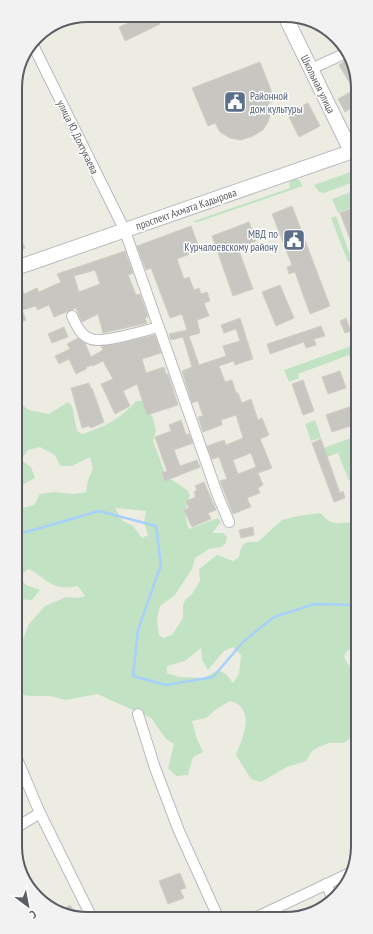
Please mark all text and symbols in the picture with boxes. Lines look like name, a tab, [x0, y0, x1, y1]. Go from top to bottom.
street label: Школьная улица	[298, 52, 338, 116]
public building icon: Районной дом культуры	[222, 89, 248, 115]
place label: Районной дом культуры	[250, 89, 303, 116]
street label: улица Ю. Дохтукаева	[54, 98, 102, 176]
street label: проспект Ахмата Кадырова	[134, 185, 238, 233]
place label: МВД по Курчалоевскому району	[184, 227, 279, 254]
public building icon: МВД по Курчалоевскому району	[281, 227, 307, 253]
north arrow	[8, 886, 48, 926]
text: С	[27, 907, 39, 922]

